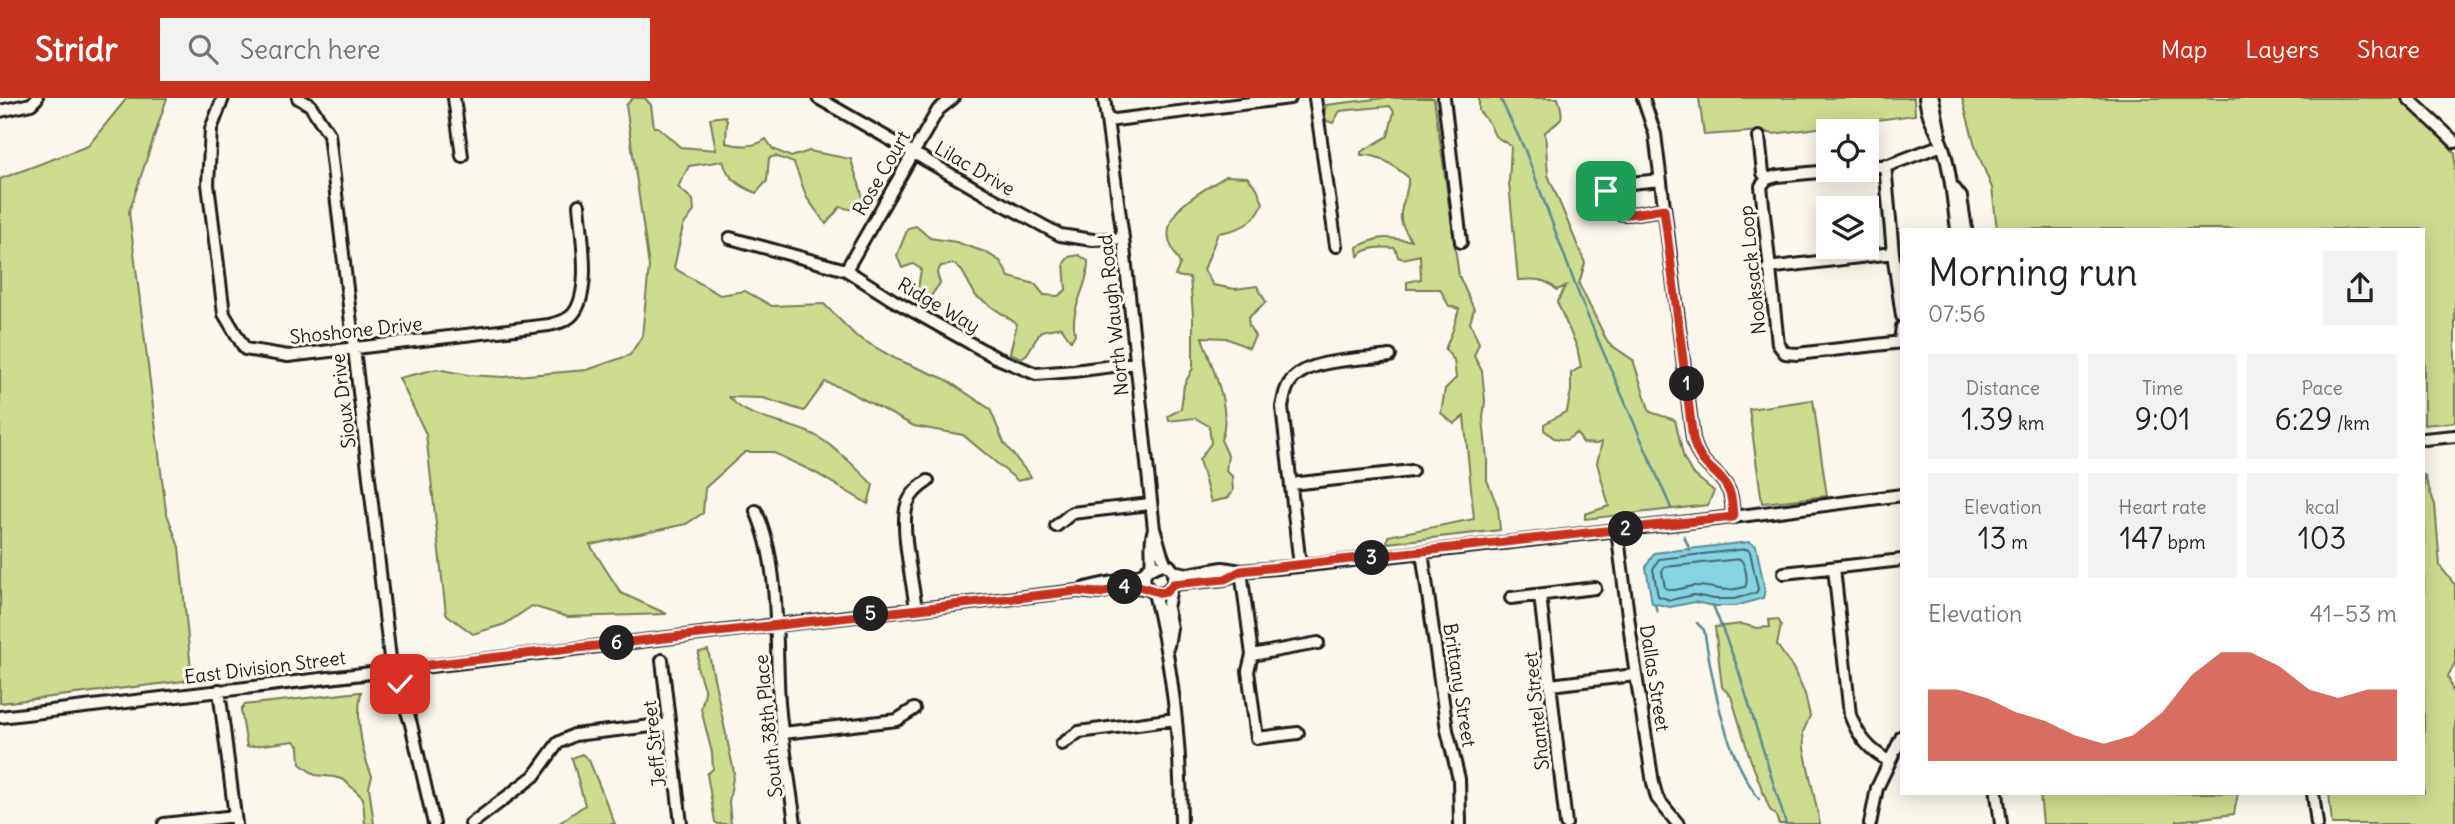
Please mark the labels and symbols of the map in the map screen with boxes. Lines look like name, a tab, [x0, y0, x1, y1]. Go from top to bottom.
street label: Rose Court	[847, 126, 915, 220]
street label: Lilac Drive	[931, 135, 1019, 201]
pin	[1576, 161, 1636, 221]
street label: Nooksack Loop	[1733, 204, 1771, 336]
street label: North Waugh Road	[1093, 233, 1133, 397]
street label: Ridge Way	[894, 272, 984, 338]
street label: Shoshone Drive	[289, 311, 423, 349]
street label: Sioux Drive	[325, 352, 361, 450]
pin: 1	[1670, 366, 1704, 402]
pin: 2	[1608, 512, 1644, 546]
pin: 3	[1354, 540, 1390, 575]
pin: 4	[1108, 570, 1142, 604]
pin: 5	[854, 596, 888, 632]
street label: Brittany Street	[1438, 621, 1482, 749]
street label: Dallas Street	[1635, 623, 1675, 733]
pin: 6	[600, 626, 634, 660]
street label: East Division Street	[183, 645, 347, 689]
street label: Shantel Street	[1518, 651, 1554, 771]
street label: South 38th Place	[749, 653, 787, 799]
pin	[370, 654, 430, 714]
street label: Jeff Street	[637, 699, 671, 789]

